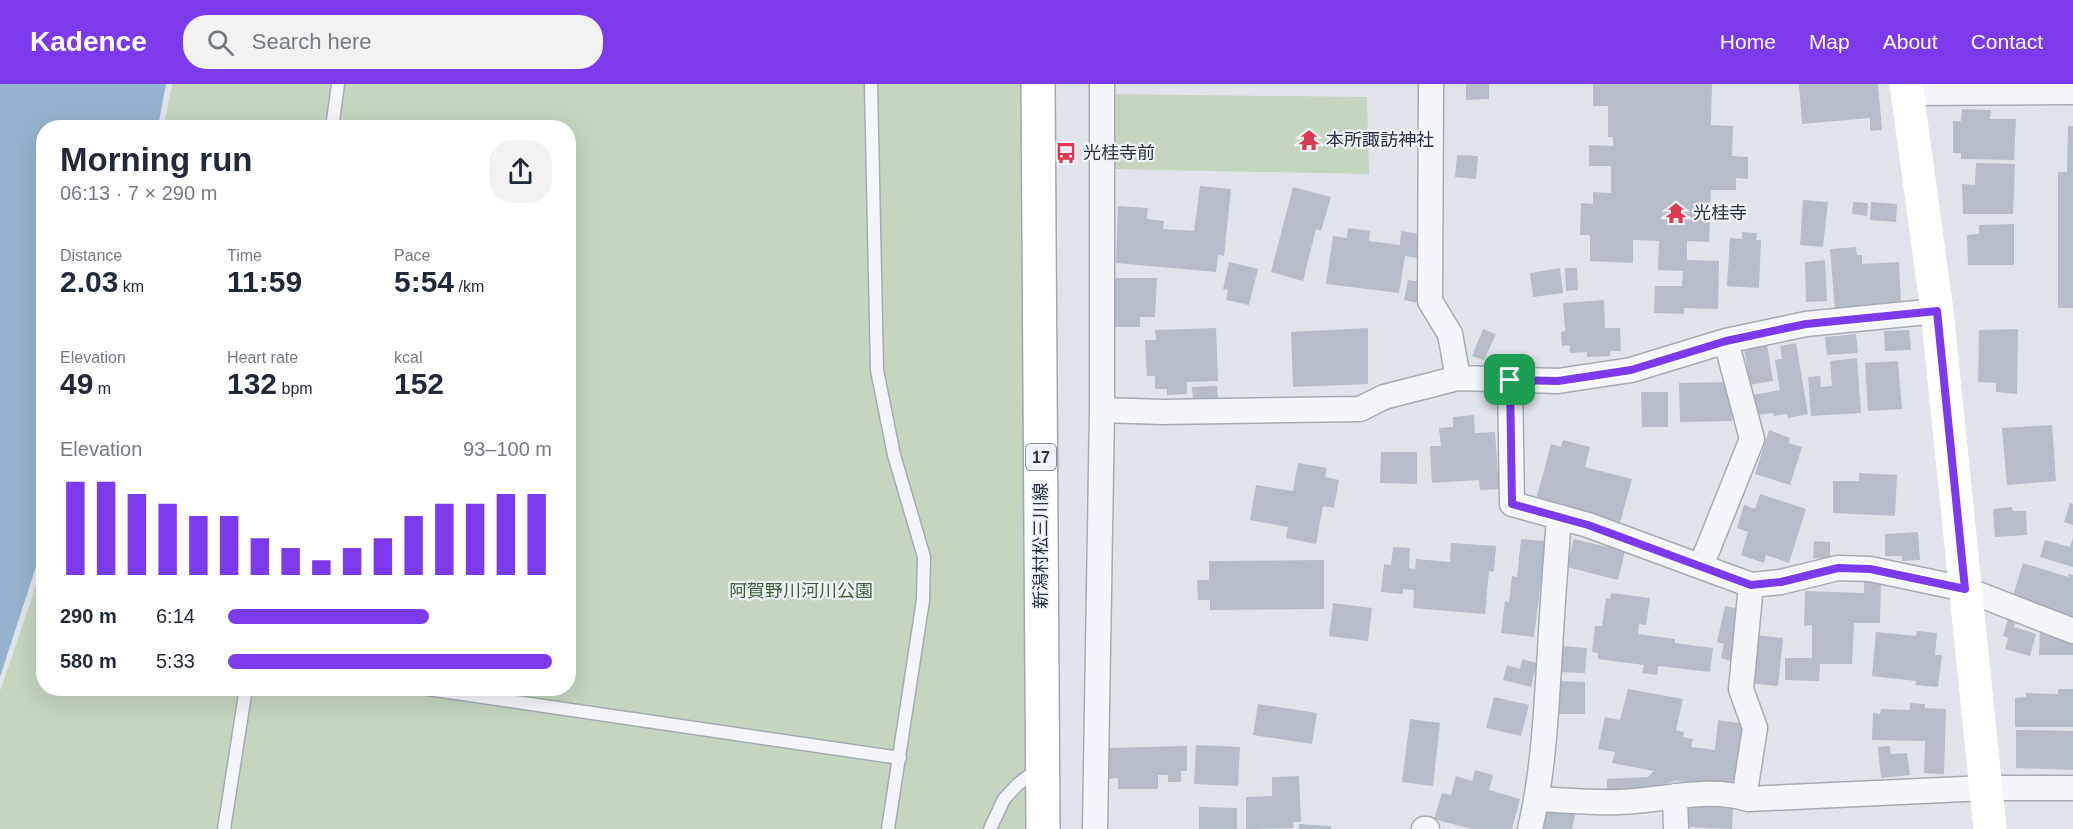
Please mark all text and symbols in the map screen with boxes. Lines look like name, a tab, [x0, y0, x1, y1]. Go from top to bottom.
search box	[183, 15, 603, 69]
text: Kadence	[30, 26, 147, 57]
icon: search	[204, 26, 237, 59]
text: Search here	[252, 29, 372, 54]
text: Home	[1720, 30, 1776, 53]
text: Map	[1809, 30, 1850, 53]
text: About	[1883, 30, 1938, 53]
text: Contact	[1971, 30, 2043, 53]
temple icon: 本所諏訪神社	[1297, 128, 1321, 152]
place label: 本所諏訪神社	[1326, 130, 1434, 150]
button: share	[489, 140, 552, 203]
text: Morning run	[60, 141, 252, 178]
bus stop icon: 光桂寺前	[1054, 141, 1078, 165]
place label: 光桂寺前	[1083, 143, 1155, 163]
text: 06:13 · 7 × 290 m	[60, 182, 217, 204]
temple icon: 光桂寺	[1664, 201, 1688, 225]
place label: 光桂寺	[1693, 203, 1747, 223]
text: Distance	[60, 247, 122, 264]
text: Time	[227, 247, 262, 264]
text: Pace	[394, 247, 430, 264]
text: 2.03	[60, 265, 118, 298]
text: 11:59	[227, 265, 302, 298]
text: 5:54	[394, 265, 454, 298]
text: km	[118, 278, 144, 295]
text: /km	[454, 278, 484, 295]
text: Elevation	[60, 349, 126, 366]
text: Heart rate	[227, 349, 298, 366]
text: kcal	[394, 349, 422, 366]
pin	[1484, 354, 1535, 405]
icon: arrive	[1493, 363, 1526, 396]
text: 49	[60, 367, 93, 400]
text: 132	[227, 367, 277, 400]
text: 152	[394, 367, 444, 400]
text: m	[93, 380, 111, 397]
text: bpm	[277, 380, 313, 397]
text: Elevation	[60, 438, 142, 460]
text: 93–100 m	[463, 438, 552, 460]
road number: 17	[1026, 444, 1056, 470]
street label: 新潟村松三川線	[1031, 483, 1051, 609]
park label: 阿賀野川河川公園	[729, 581, 873, 601]
text: 290 m	[60, 605, 117, 627]
text: 6:14	[156, 605, 195, 627]
text: 580 m	[60, 650, 117, 672]
text: 5:33	[156, 650, 195, 672]

